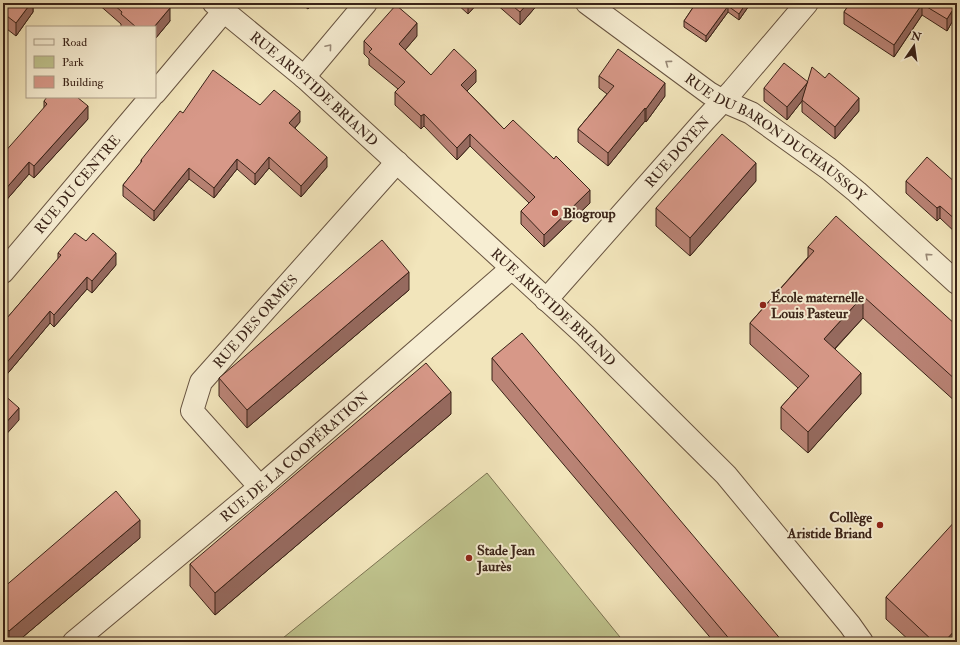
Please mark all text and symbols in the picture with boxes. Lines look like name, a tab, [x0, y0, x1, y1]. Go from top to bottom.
legend	[26, 26, 156, 98]
north arrow	[894, 26, 934, 66]
street label: RUE ARISTIDE BRIAND	[247, 28, 382, 149]
text: N	[909, 29, 924, 44]
text: Road	[62, 35, 87, 50]
one-way arrow	[325, 44, 332, 52]
text: Park	[62, 55, 84, 70]
one-way arrow	[665, 61, 672, 68]
street label: RUE DU BARON DUCHAUSSOY	[682, 70, 870, 205]
text: Building	[62, 75, 105, 90]
street label: RUE DOYEN	[641, 112, 713, 191]
street label: RUE DU CENTRE	[31, 131, 124, 237]
place label: Biogroup	[563, 205, 616, 223]
marker: Biogroup	[550, 208, 560, 218]
street label: RUE ARISTIDE BRIAND	[488, 245, 620, 370]
one-way arrow	[925, 254, 933, 261]
street label: RUE DES ORMES	[209, 271, 301, 371]
place label: École maternelle Louis Pasteur	[771, 288, 864, 322]
marker: École maternelle Louis Pasteur	[758, 300, 768, 310]
street label: RUE DE LA COOPÉRATION	[217, 388, 372, 525]
place label: Collège Aristide Briand	[787, 509, 872, 542]
marker: Collège Aristide Briand	[875, 520, 885, 530]
place label: Stade Jean Jaurès	[476, 542, 536, 576]
marker: Stade Jean Jaurès	[464, 553, 474, 563]

